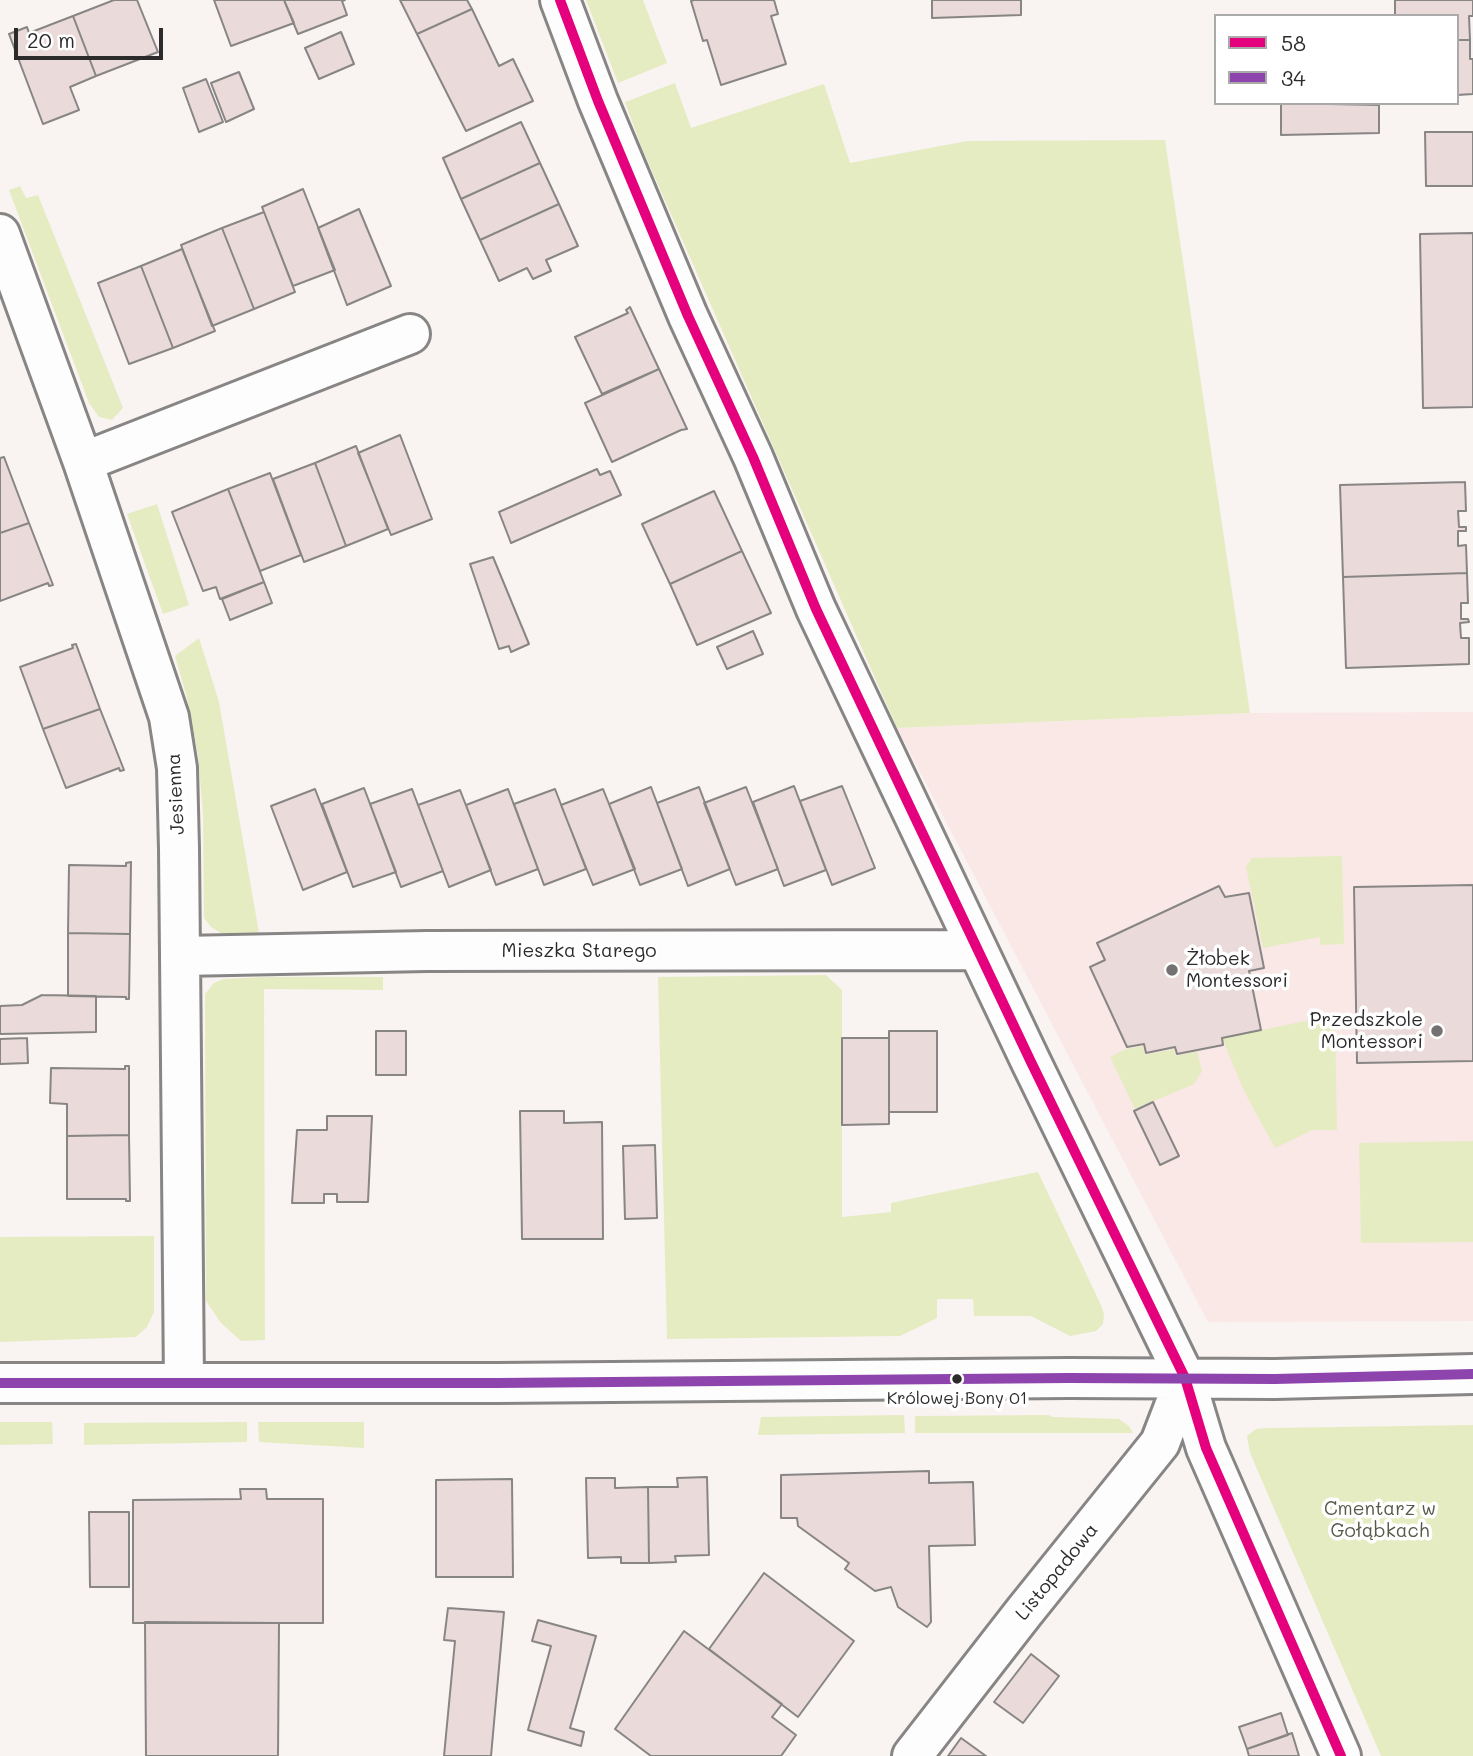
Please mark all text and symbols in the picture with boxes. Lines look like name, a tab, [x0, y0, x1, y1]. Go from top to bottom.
scale bar	[18, 14, 166, 58]
legend	[1214, 14, 1459, 105]
text: 20 m	[27, 26, 75, 53]
text: 58	[1281, 29, 1306, 56]
text: 34	[1281, 64, 1306, 91]
street label: Jesienna	[162, 753, 190, 835]
street label: Mieszka Starego	[501, 940, 657, 962]
place label: Żłobek Montessori	[1186, 948, 1288, 992]
marker: Żłobek Montessori	[1164, 962, 1180, 978]
place label: Przedszkole Montessori	[1310, 1009, 1423, 1053]
marker: Przedszkole Montessori	[1429, 1023, 1445, 1039]
marker: Królowej Bony 01	[950, 1372, 964, 1386]
place label: Królowej Bony 01	[887, 1389, 1027, 1409]
park label: Cmentarz w Gołąbkach	[1324, 1498, 1436, 1542]
street label: Listopadowa	[1011, 1519, 1103, 1625]

